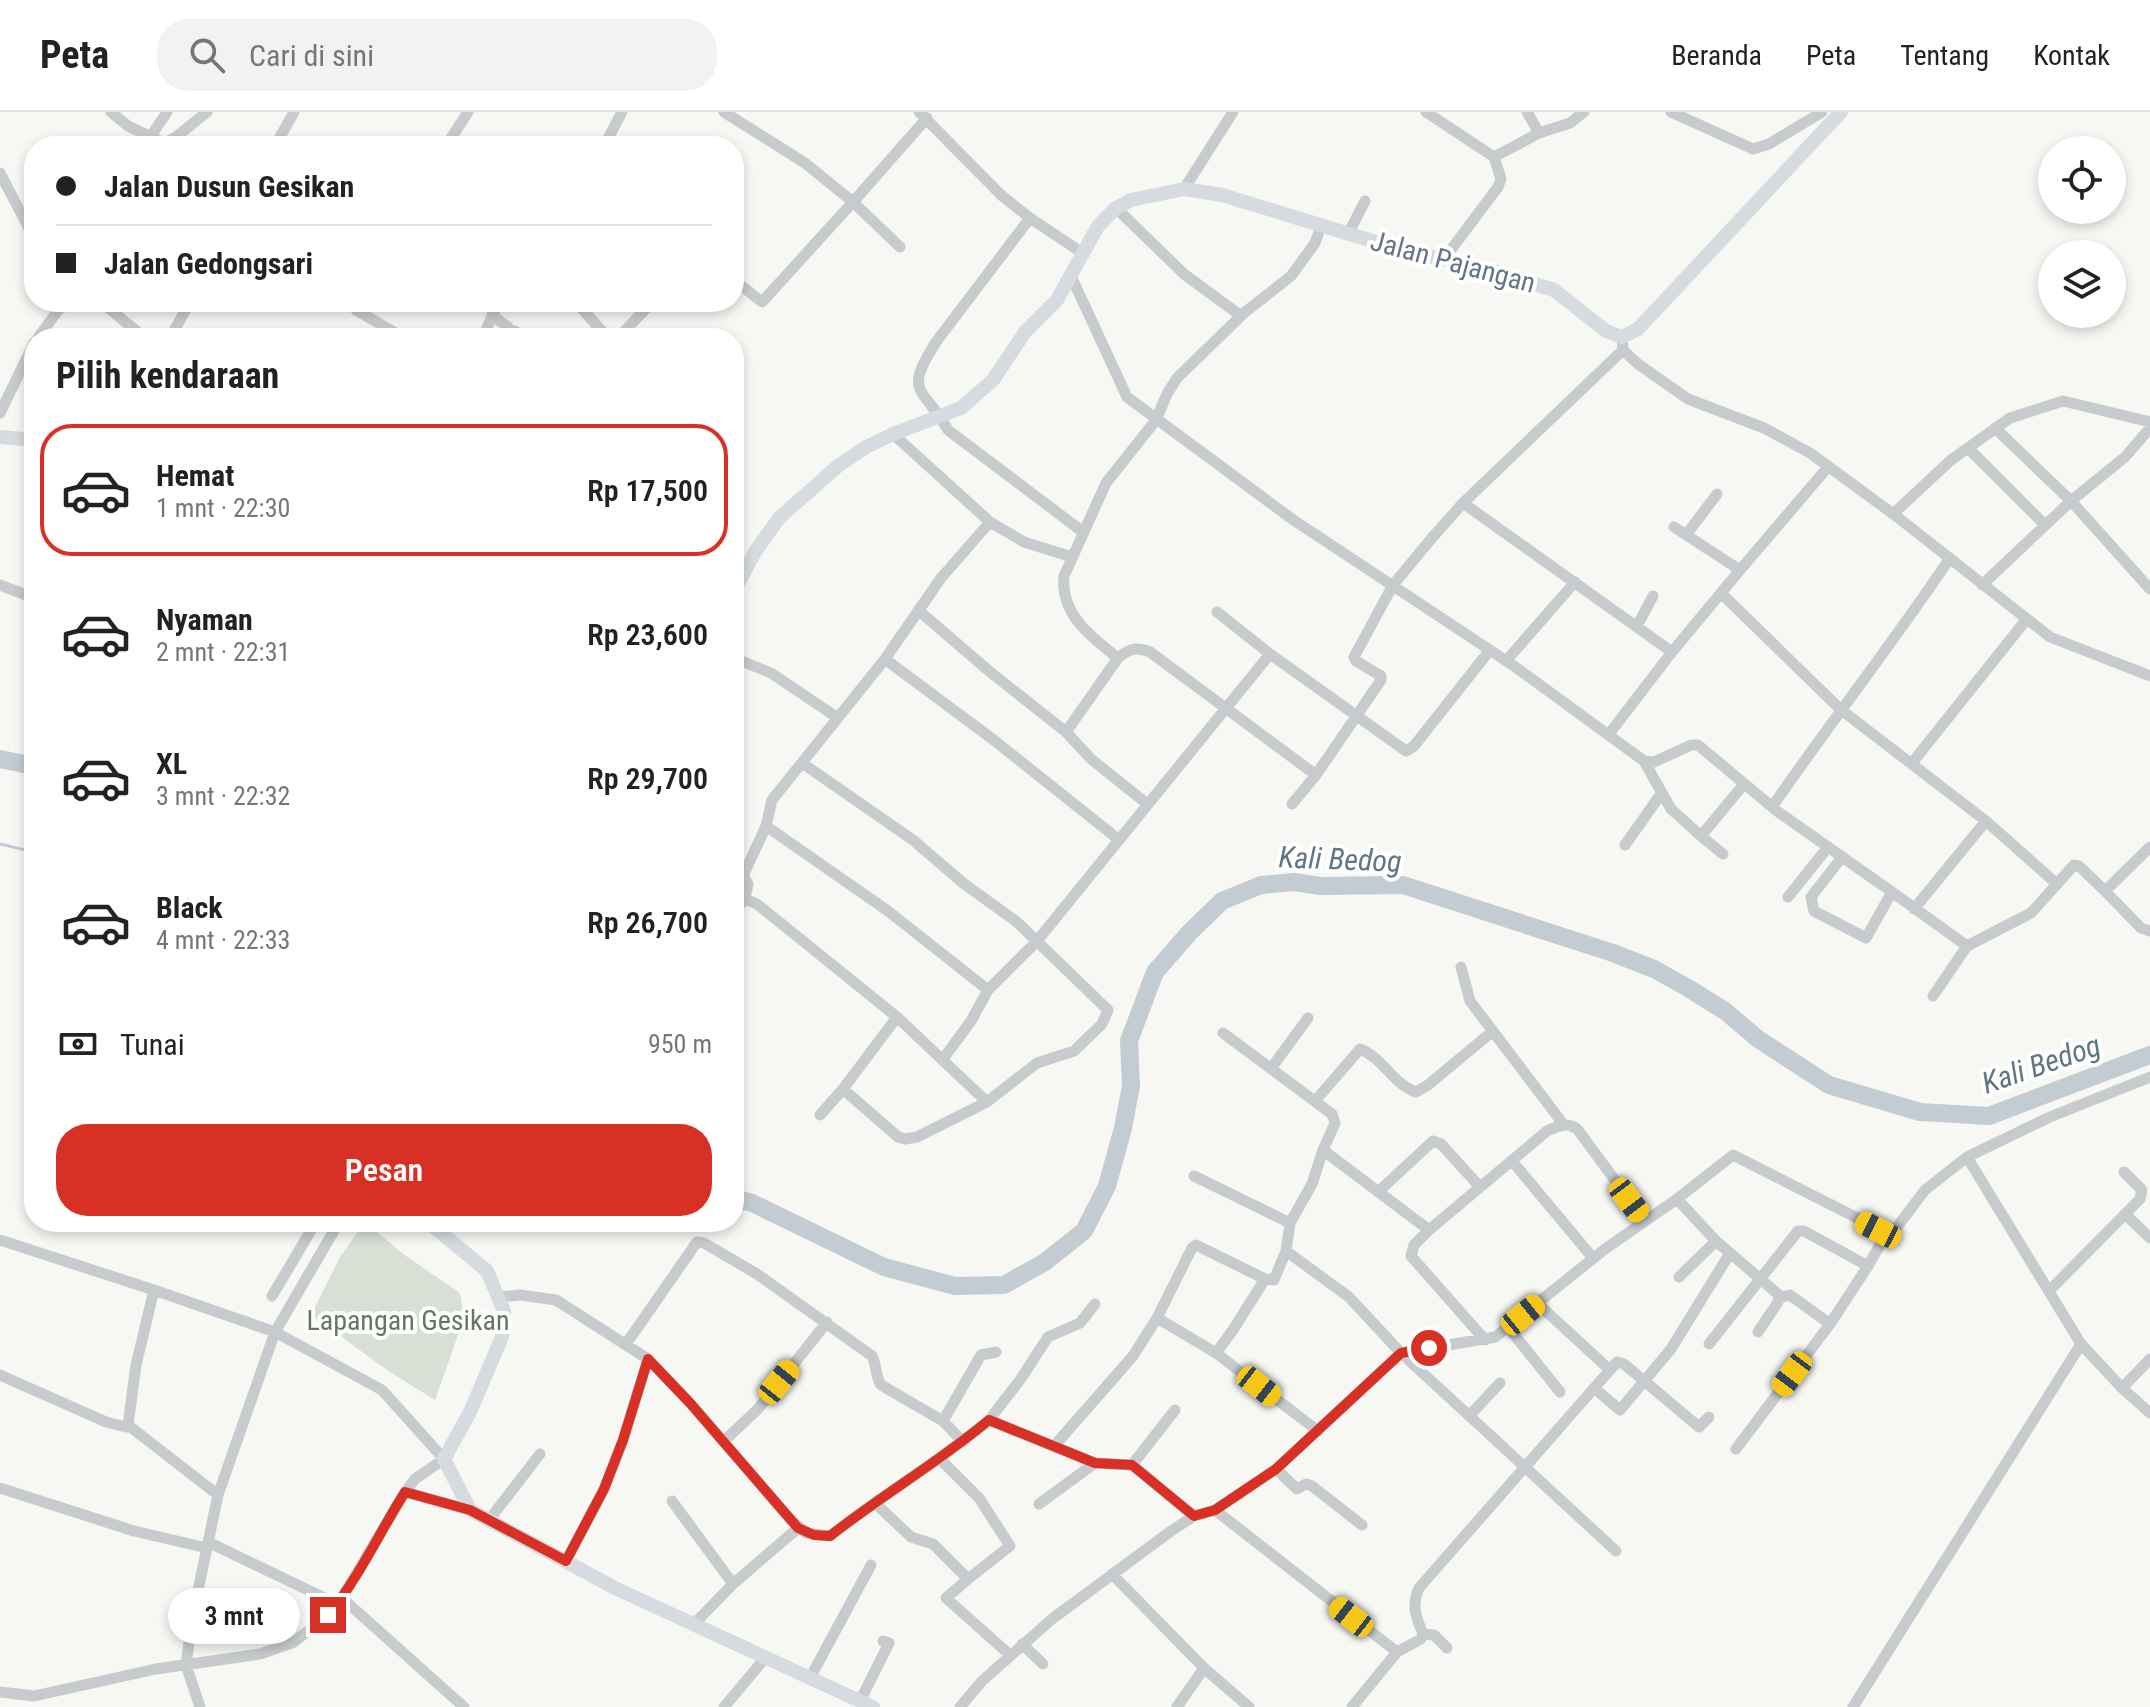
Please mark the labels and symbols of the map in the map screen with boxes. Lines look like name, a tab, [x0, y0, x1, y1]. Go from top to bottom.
street label: Jalan Pajangan	[1367, 224, 1539, 300]
water label: Kali Bedog	[1278, 839, 1402, 879]
water label: Kali Bedog	[1977, 1027, 2105, 1101]
car	[1605, 1174, 1653, 1226]
car	[1851, 1208, 1905, 1252]
car	[1497, 1291, 1549, 1339]
park label: Lapangan Gesikan	[306, 1304, 510, 1337]
route start	[1411, 1330, 1447, 1366]
car	[1768, 1348, 1816, 1400]
car	[755, 1356, 803, 1408]
car	[1233, 1362, 1285, 1410]
callout: 3 mnt	[168, 1587, 300, 1643]
car	[1325, 1593, 1377, 1641]
route end	[310, 1597, 346, 1633]

